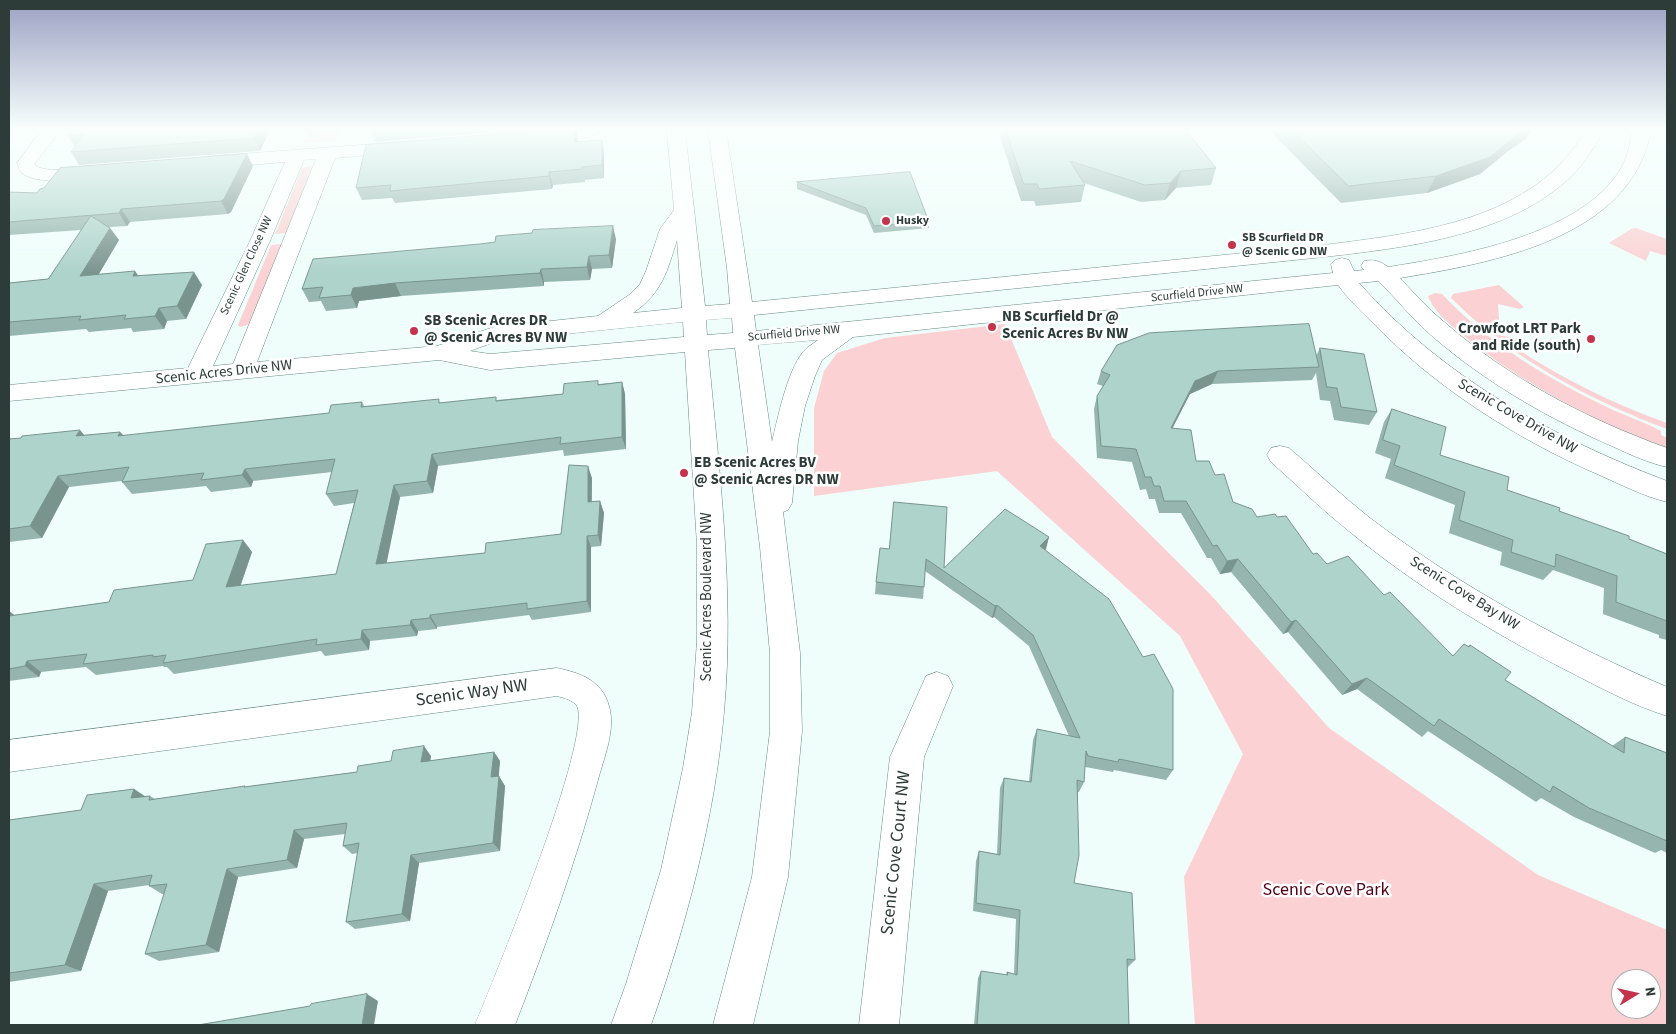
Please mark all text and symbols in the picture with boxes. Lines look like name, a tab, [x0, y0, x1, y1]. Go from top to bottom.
street label: Scenic Glen Close NW	[218, 214, 276, 318]
place label: Husky	[896, 214, 929, 228]
marker: Husky	[880, 215, 892, 227]
place label: SB Scurfield DR @ Scenic GD NW	[1242, 231, 1327, 259]
marker: SB Scurfield DR @ Scenic GD NW	[1226, 239, 1238, 251]
street label: Scurfield Drive NW	[1150, 282, 1244, 306]
place label: NB Scurfield Dr @ Scenic Acres Bv NW	[1002, 309, 1128, 344]
place label: SB Scenic Acres DR @ Scenic Acres BV NW	[424, 313, 567, 348]
marker: NB Scurfield Dr @ Scenic Acres Bv NW	[986, 321, 998, 333]
place label: Crowfoot LRT Park and Ride (south)	[1458, 321, 1581, 356]
street label: Scurfield Drive NW	[747, 323, 841, 345]
marker: SB Scenic Acres DR @ Scenic Acres BV NW	[408, 325, 420, 337]
marker: Crowfoot LRT Park and Ride (south)	[1585, 333, 1597, 345]
street label: Scenic Acres Drive NW	[155, 357, 293, 389]
street label: Scenic Cove Drive NW	[1454, 376, 1580, 458]
place label: EB Scenic Acres BV @ Scenic Acres DR NW	[694, 455, 839, 490]
marker: EB Scenic Acres BV @ Scenic Acres DR NW	[678, 467, 690, 479]
street label: Scenic Acres Boulevard NW	[699, 512, 717, 682]
street label: Scenic Cove Bay NW	[1406, 553, 1522, 635]
street label: Scenic Way NW	[414, 675, 530, 713]
street label: Scenic Cove Court NW	[878, 770, 916, 936]
park label: Scenic Cove Park	[1263, 880, 1389, 902]
north arrow	[1611, 969, 1661, 1019]
text: N	[1639, 986, 1660, 998]

